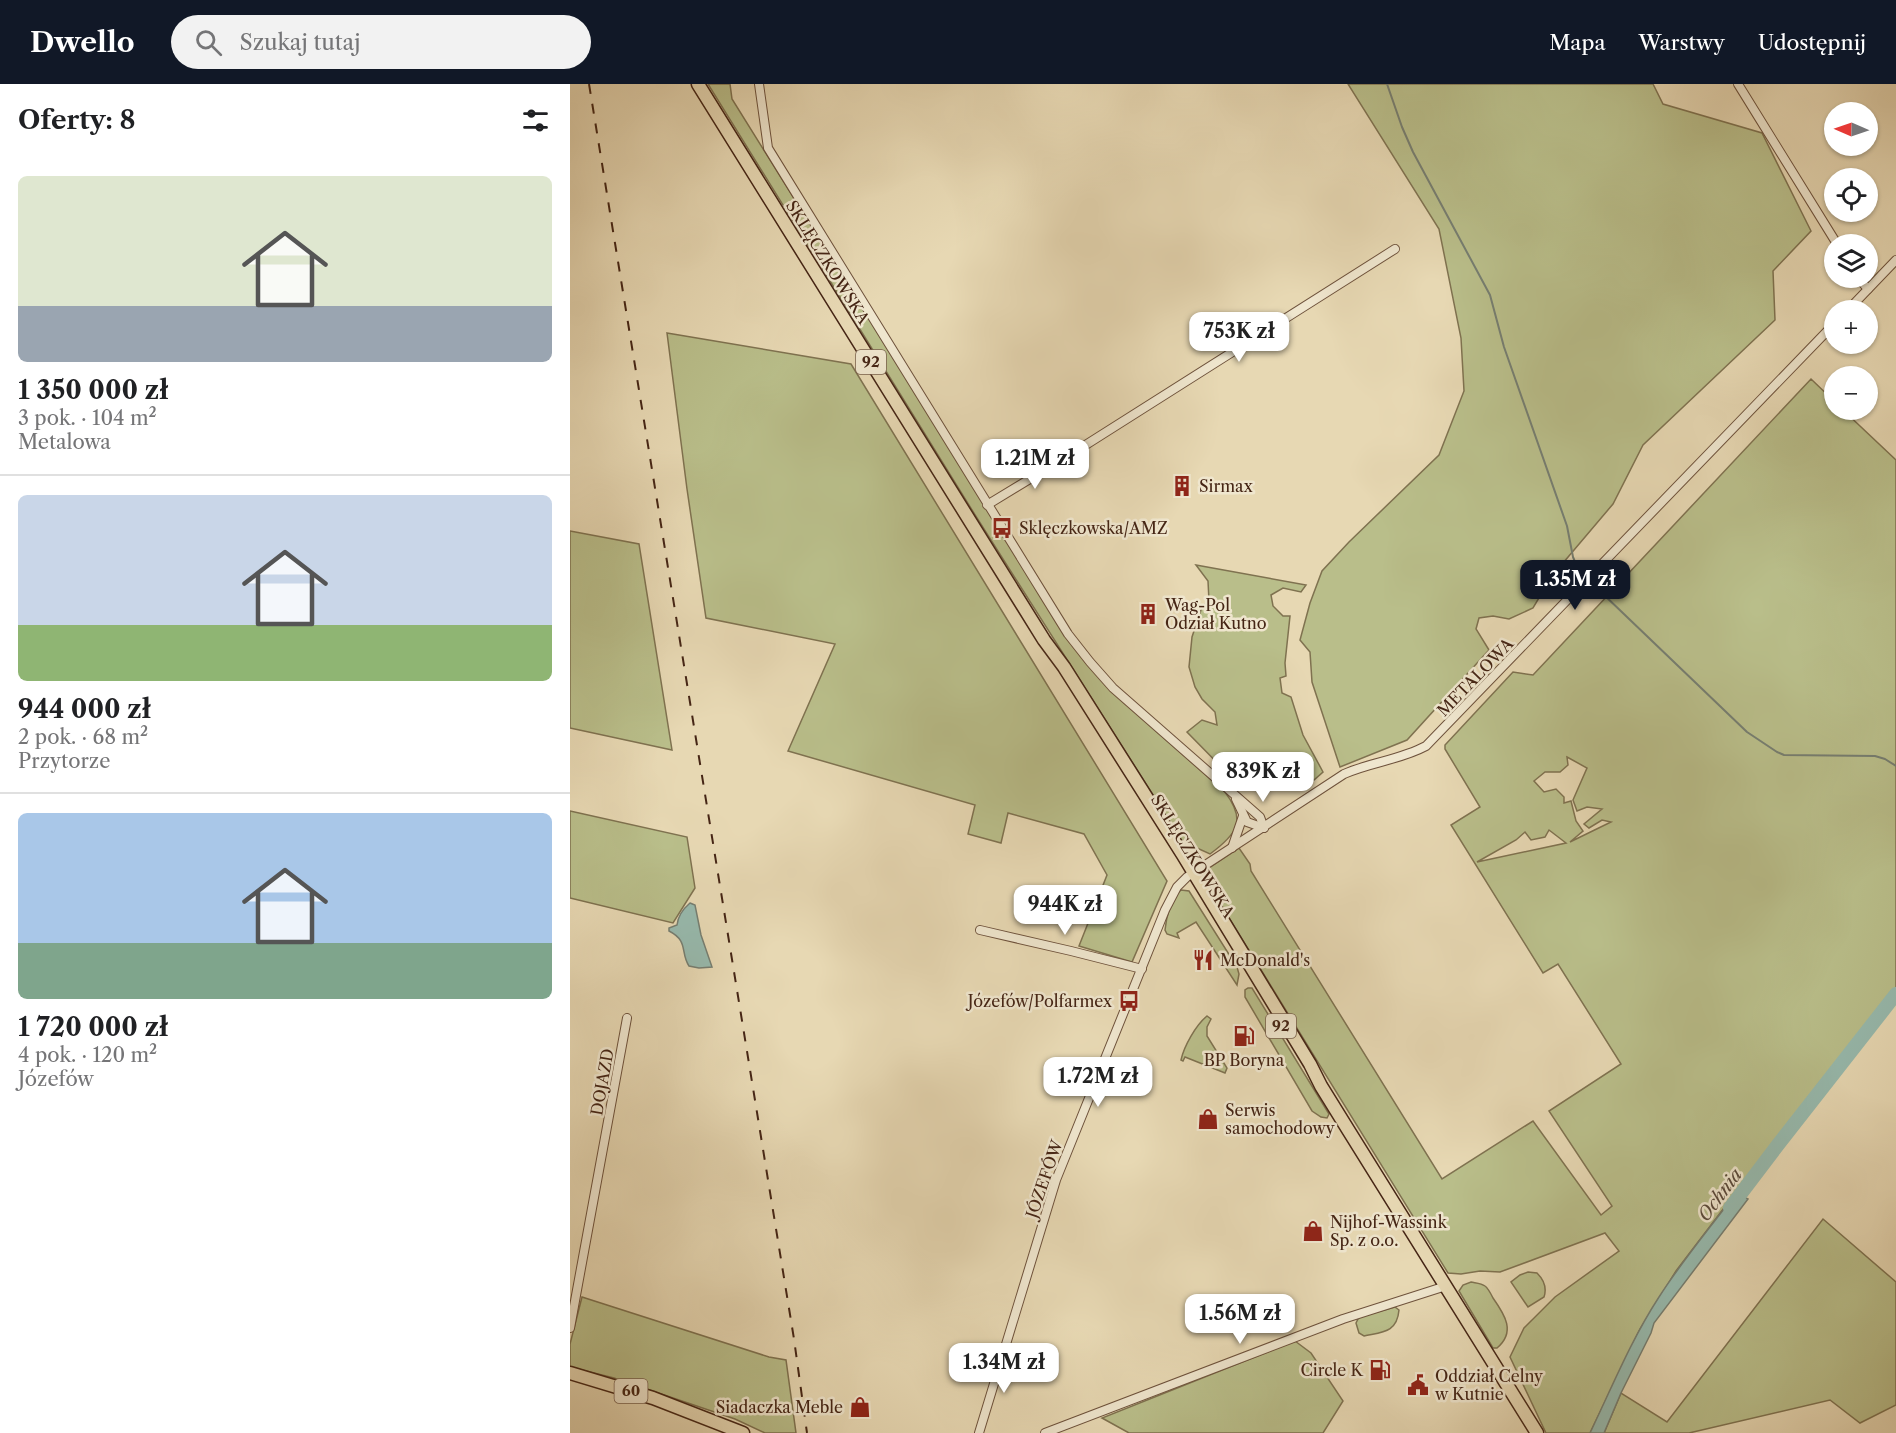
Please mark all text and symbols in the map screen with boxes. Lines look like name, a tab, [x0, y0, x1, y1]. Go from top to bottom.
search box	[171, 15, 591, 69]
text: Dwello	[30, 25, 135, 59]
icon: search	[192, 26, 225, 59]
text: Szukaj tutaj	[240, 29, 360, 56]
text: Mapa	[1549, 30, 1605, 55]
text: Warstwy	[1638, 30, 1725, 55]
text: Udostępnij	[1758, 30, 1866, 55]
north arrow	[1824, 102, 1878, 156]
map controls	[1824, 102, 1878, 420]
text: Oferty: 8	[18, 104, 136, 136]
icon: filters	[519, 104, 552, 137]
button: locate	[1824, 168, 1878, 222]
street label: SKLĘCZKOWSKA	[782, 196, 875, 329]
icon: home	[231, 215, 339, 323]
button: layers	[1824, 234, 1878, 288]
button: +	[1824, 300, 1878, 354]
pin: 753K zł	[1184, 312, 1294, 363]
text: 753K zł	[1203, 319, 1275, 343]
road number: 92	[856, 350, 886, 374]
button: −	[1824, 366, 1878, 420]
text: 1 350 000 zł	[18, 374, 169, 406]
text: 3 pok. · 104 m²	[18, 406, 157, 430]
text: Metalowa	[18, 430, 111, 454]
pin: 1.21M zł	[973, 439, 1097, 490]
text: 1.21M zł	[995, 446, 1075, 470]
building icon: Sirmax	[1170, 474, 1194, 498]
place label: Sirmax	[1199, 476, 1254, 496]
bus stop icon: Sklęczkowska/AMZ	[990, 516, 1014, 540]
place label: Sklęczkowska/AMZ	[1019, 518, 1168, 538]
icon: home	[231, 534, 339, 642]
pin: 1.35M zł	[1513, 560, 1637, 611]
text: 1.35M zł	[1534, 567, 1616, 591]
place label: Wag-Pol Odział Kutno	[1164, 595, 1267, 633]
building icon: Wag-Pol Odział Kutno	[1136, 602, 1160, 626]
street label: METALOWA	[1433, 633, 1518, 720]
text: 944 000 zł	[18, 693, 151, 725]
text: 2 pok. · 68 m²	[18, 725, 148, 749]
text: Przytorze	[18, 749, 110, 773]
pin: 839K zł	[1208, 752, 1318, 803]
text: 839K zł	[1226, 759, 1300, 783]
street label: SKLĘCZKOWSKA	[1147, 790, 1240, 923]
icon: home	[231, 852, 339, 960]
pin: 944K zł	[1010, 885, 1120, 936]
text: 944K zł	[1028, 892, 1102, 916]
restaurant icon: McDonald's	[1191, 948, 1215, 972]
place label: McDonald's	[1220, 950, 1310, 970]
bus stop icon: Józefów/Polfarmex	[1117, 989, 1141, 1013]
place label: Józefów/Polfarmex	[965, 991, 1113, 1011]
text: 1 720 000 zł	[18, 1011, 168, 1043]
road number: 92	[1266, 1014, 1296, 1038]
fuel station icon: BP Boryna	[1232, 1024, 1256, 1048]
text: 4 pok. · 120 m²	[18, 1043, 157, 1067]
street label: DOJAZD	[586, 1047, 618, 1117]
place label: BP Boryna	[1204, 1050, 1285, 1070]
pin: 1.72M zł	[1036, 1057, 1160, 1108]
text: 1.72M zł	[1057, 1064, 1139, 1088]
text: Józefów	[18, 1067, 94, 1091]
place label: Serwis samochodowy	[1225, 1100, 1336, 1138]
shop icon: Serwis samochodowy	[1196, 1107, 1220, 1131]
street label: JÓZEFÓW	[1020, 1137, 1067, 1224]
water label: Ochnia	[1693, 1164, 1747, 1226]
place label: Nijhof-Wassink Sp. z o.o.	[1330, 1212, 1448, 1250]
shop icon: Nijhof-Wassink Sp. z o.o.	[1301, 1219, 1325, 1243]
pin: 1.56M zł	[1178, 1294, 1302, 1345]
text: 1.56M zł	[1199, 1301, 1281, 1325]
pin: 1.34M zł	[942, 1343, 1066, 1394]
text: 1.34M zł	[963, 1350, 1045, 1374]
fuel station icon: Circle K	[1368, 1358, 1392, 1382]
place label: Circle K	[1300, 1360, 1364, 1380]
place label: Oddział Celny w Kutnie	[1434, 1366, 1544, 1404]
public building icon: Oddział Celny w Kutnie	[1406, 1373, 1430, 1397]
road number: 60	[614, 1379, 648, 1403]
shop icon: Siadaczka Meble	[848, 1395, 872, 1419]
place label: Siadaczka Meble	[716, 1397, 843, 1417]

